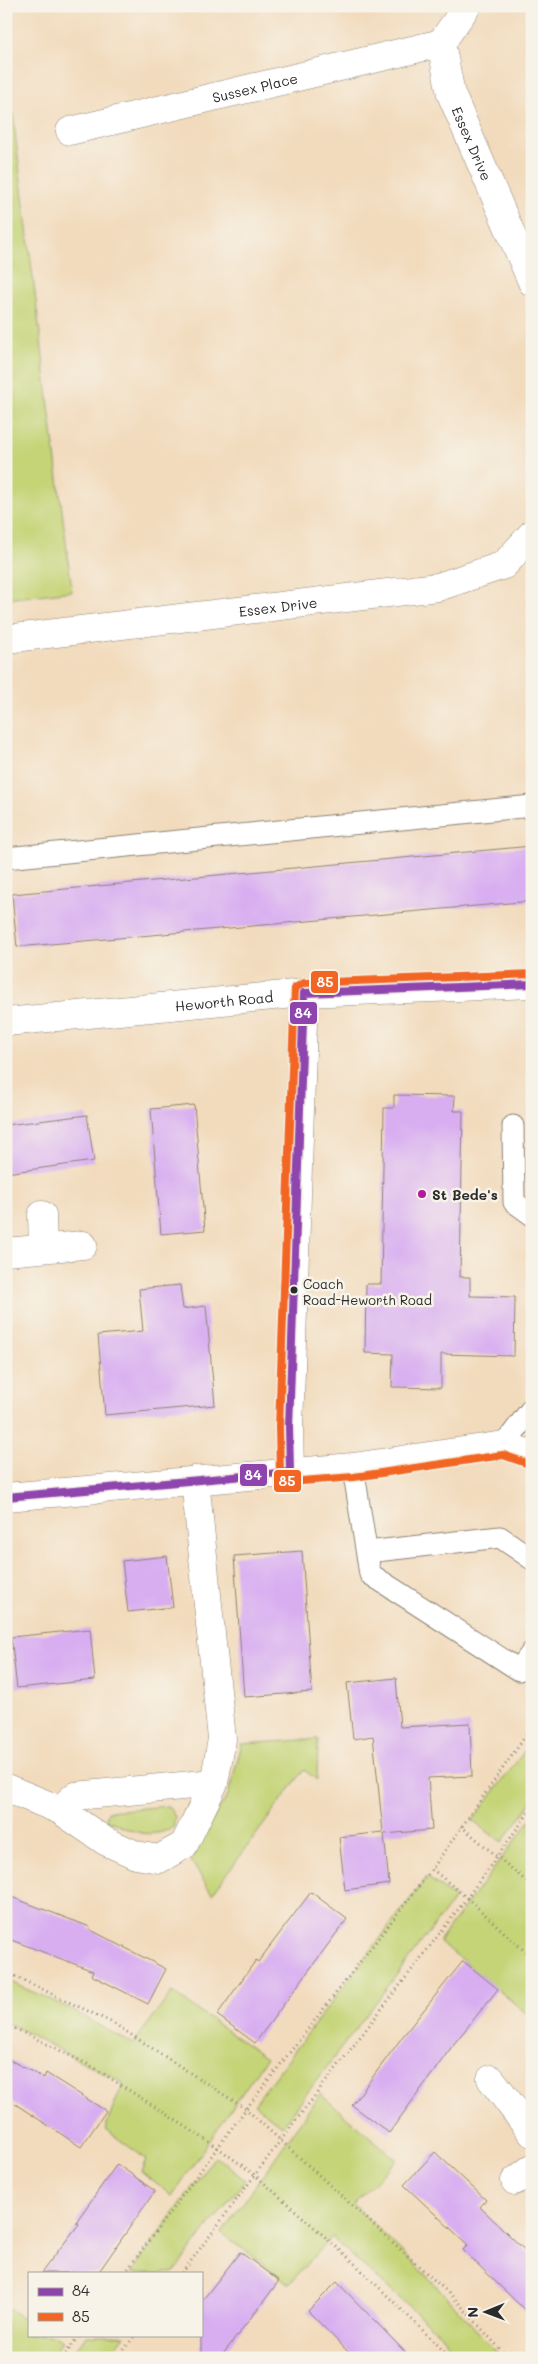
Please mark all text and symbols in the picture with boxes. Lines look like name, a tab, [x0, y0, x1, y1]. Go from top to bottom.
street label: Sussex Place	[210, 68, 299, 106]
street label: Essex Drive	[448, 103, 497, 183]
street label: Essex Drive	[238, 592, 318, 620]
line badge: 85	[310, 970, 339, 994]
text: 85	[317, 972, 333, 991]
street label: Heworth Road	[174, 987, 274, 1015]
line badge: 84	[289, 1001, 318, 1025]
text: 84	[294, 1003, 312, 1022]
place label: St Bede's	[432, 1185, 498, 1204]
marker: St Bede's	[416, 1188, 428, 1200]
place label: Coach Road-Heworth Road	[303, 1275, 432, 1308]
marker: Coach Road-Heworth Road	[289, 1285, 299, 1295]
line badge: 84	[239, 1463, 268, 1487]
text: 84	[244, 1465, 262, 1484]
line badge: 85	[273, 1469, 302, 1493]
text: 85	[279, 1471, 295, 1490]
legend	[28, 2272, 202, 2336]
text: 84	[72, 2280, 90, 2300]
north arrow	[460, 2286, 510, 2336]
text: 85	[72, 2306, 90, 2326]
text: N	[463, 2307, 482, 2318]

